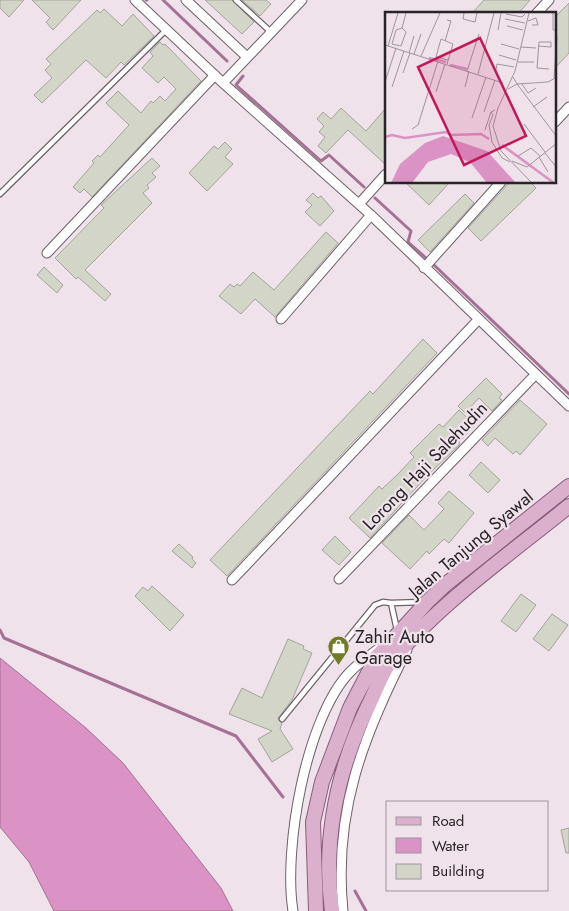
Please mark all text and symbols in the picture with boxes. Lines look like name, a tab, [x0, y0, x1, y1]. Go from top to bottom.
inset map	[385, 12, 556, 184]
street label: Lorong Haji Salehudin	[357, 396, 493, 536]
street label: Jalan Tanjung Syawal	[401, 484, 539, 605]
place label: Zahir Auto Garage	[355, 624, 434, 671]
shop icon: Zahir Auto Garage	[327, 635, 351, 666]
legend	[386, 801, 549, 891]
text: Road	[432, 810, 464, 832]
text: Water	[432, 835, 470, 857]
text: Building	[432, 860, 484, 882]

